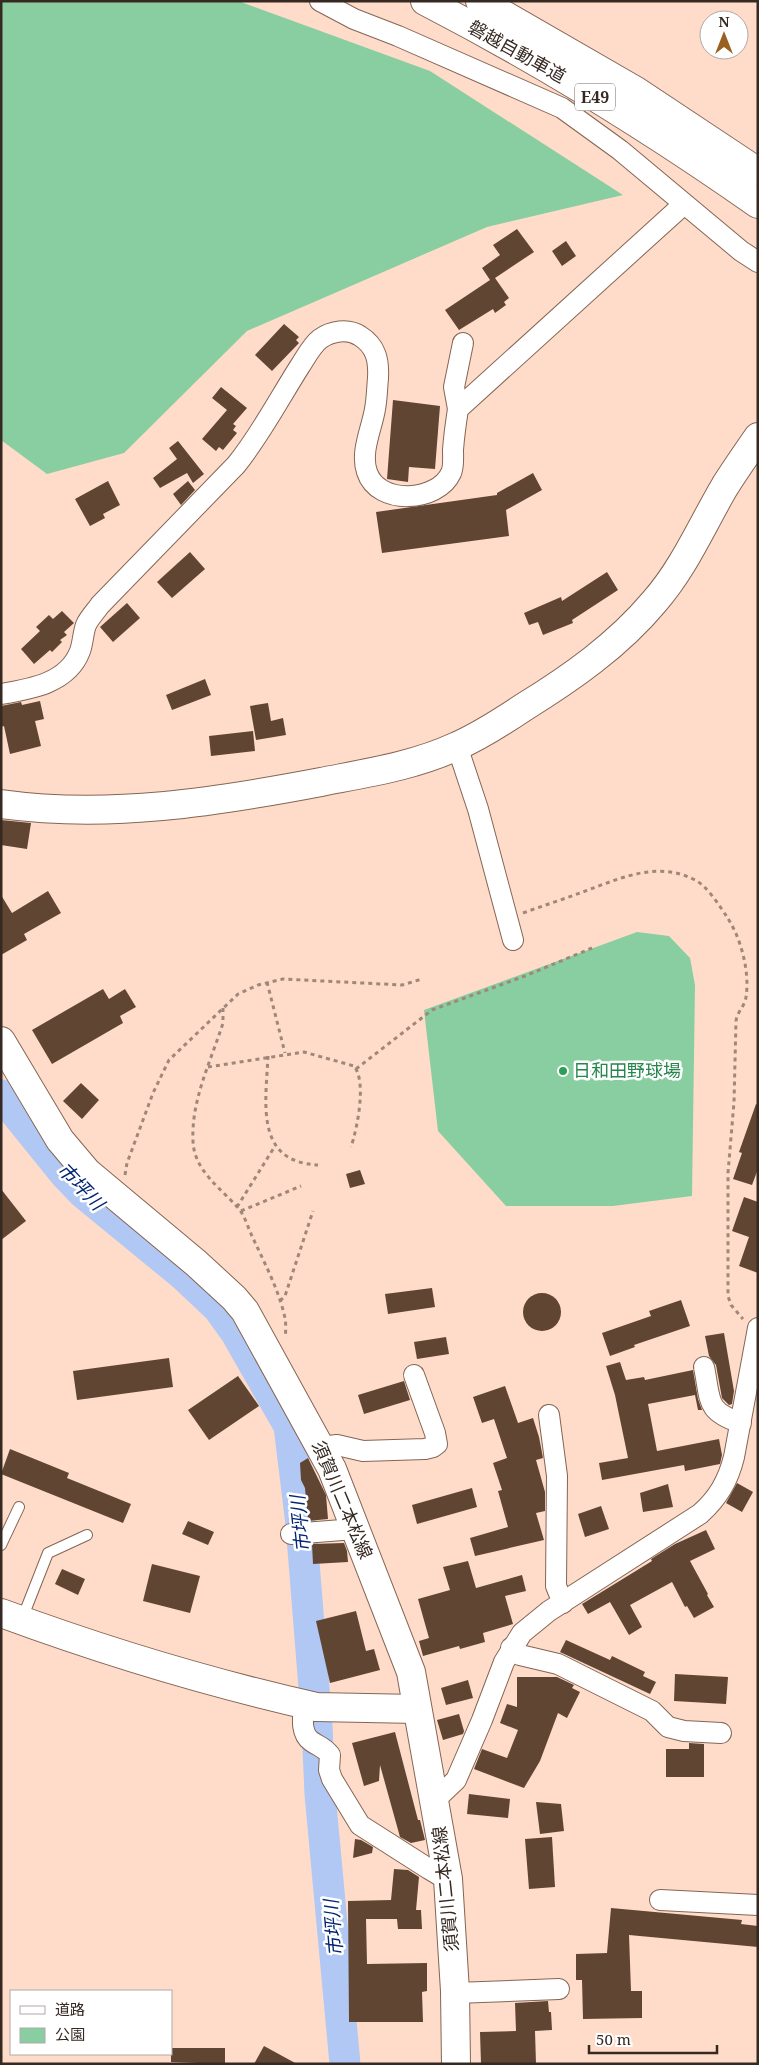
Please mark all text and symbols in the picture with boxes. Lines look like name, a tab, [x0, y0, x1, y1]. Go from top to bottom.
north arrow	[699, 10, 749, 60]
text: N	[718, 12, 730, 31]
street label: 磐越自動車道	[464, 14, 571, 88]
road number: E49	[575, 84, 615, 110]
place label: 日和田野球場	[573, 1058, 681, 1082]
marker: 日和田野球場	[557, 1065, 569, 1077]
water label: 市坪川	[52, 1156, 112, 1217]
street label: 須賀川二本松線	[307, 1437, 379, 1562]
water label: 市坪川	[284, 1492, 316, 1554]
street label: 須賀川二本松線	[426, 1825, 464, 1953]
water label: 市坪川	[317, 1896, 348, 1958]
legend	[10, 1990, 172, 2055]
text: 道路	[55, 1999, 85, 2019]
scale bar	[589, 2022, 716, 2054]
text: 公園	[55, 2024, 85, 2044]
text: 50 m	[596, 2029, 631, 2049]

